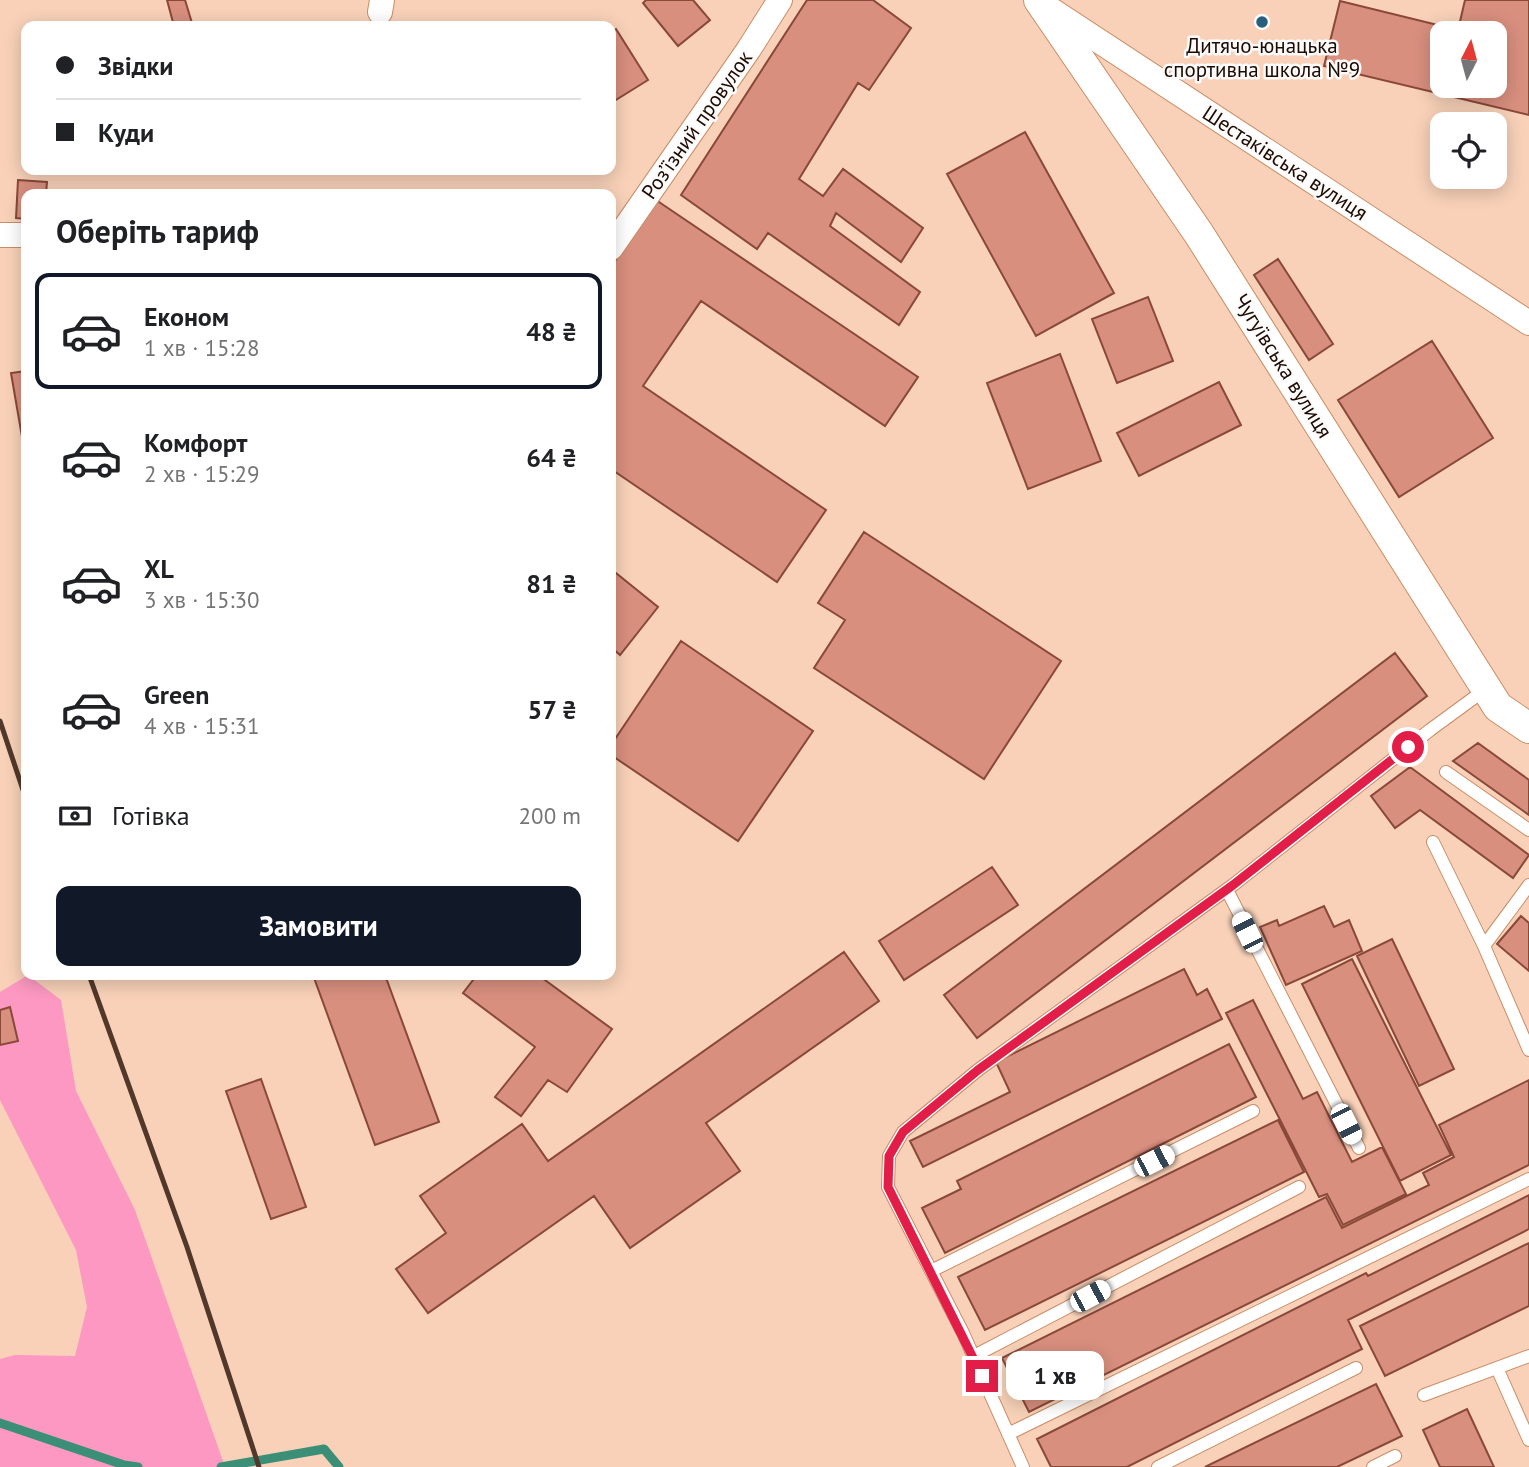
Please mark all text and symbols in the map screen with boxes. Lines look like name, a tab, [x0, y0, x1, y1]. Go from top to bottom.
marker: Дитячо-юнацька спортивна школа №9	[1254, 14, 1270, 30]
north arrow	[1430, 21, 1507, 98]
map controls	[1430, 21, 1507, 189]
place label: Дитячо-юнацька спортивна школа №9	[1164, 32, 1360, 83]
street label: Роз’їзний провулок	[635, 45, 758, 204]
text: Звідки	[98, 49, 173, 82]
street label: Шестаківська вулиця	[1198, 99, 1373, 226]
button: locate	[1430, 112, 1507, 189]
text: Куди	[98, 116, 154, 149]
text: Оберіть тариф	[56, 210, 259, 252]
street label: Чугуївська вулиця	[1228, 289, 1339, 443]
icon: car	[60, 300, 123, 363]
text: Економ	[144, 300, 229, 333]
text: 48 ₴	[526, 315, 577, 348]
text: 1 хв · 15:28	[144, 333, 260, 362]
icon: car	[60, 426, 123, 489]
text: Комфорт	[144, 426, 247, 459]
text: 64 ₴	[526, 441, 577, 474]
text: 2 хв · 15:29	[144, 459, 260, 488]
icon: car	[60, 552, 123, 615]
text: XL	[144, 552, 174, 585]
text: 81 ₴	[526, 567, 577, 600]
text: 3 хв · 15:30	[144, 585, 260, 614]
icon: car	[60, 678, 123, 741]
text: Green	[144, 678, 209, 711]
text: 57 ₴	[528, 693, 577, 726]
text: 4 хв · 15:31	[144, 711, 260, 740]
route start	[1392, 731, 1424, 763]
icon: cash	[56, 797, 94, 835]
text: Готівка	[112, 799, 190, 832]
text: 200 m	[519, 801, 581, 830]
button: Замовити	[56, 886, 581, 966]
car	[1229, 909, 1266, 955]
car	[1328, 1101, 1365, 1147]
car	[1131, 1142, 1178, 1180]
car	[1067, 1277, 1114, 1315]
callout: 1 хв	[1006, 1352, 1104, 1400]
route end	[966, 1360, 998, 1392]
text: 1 хв	[1034, 1361, 1076, 1390]

